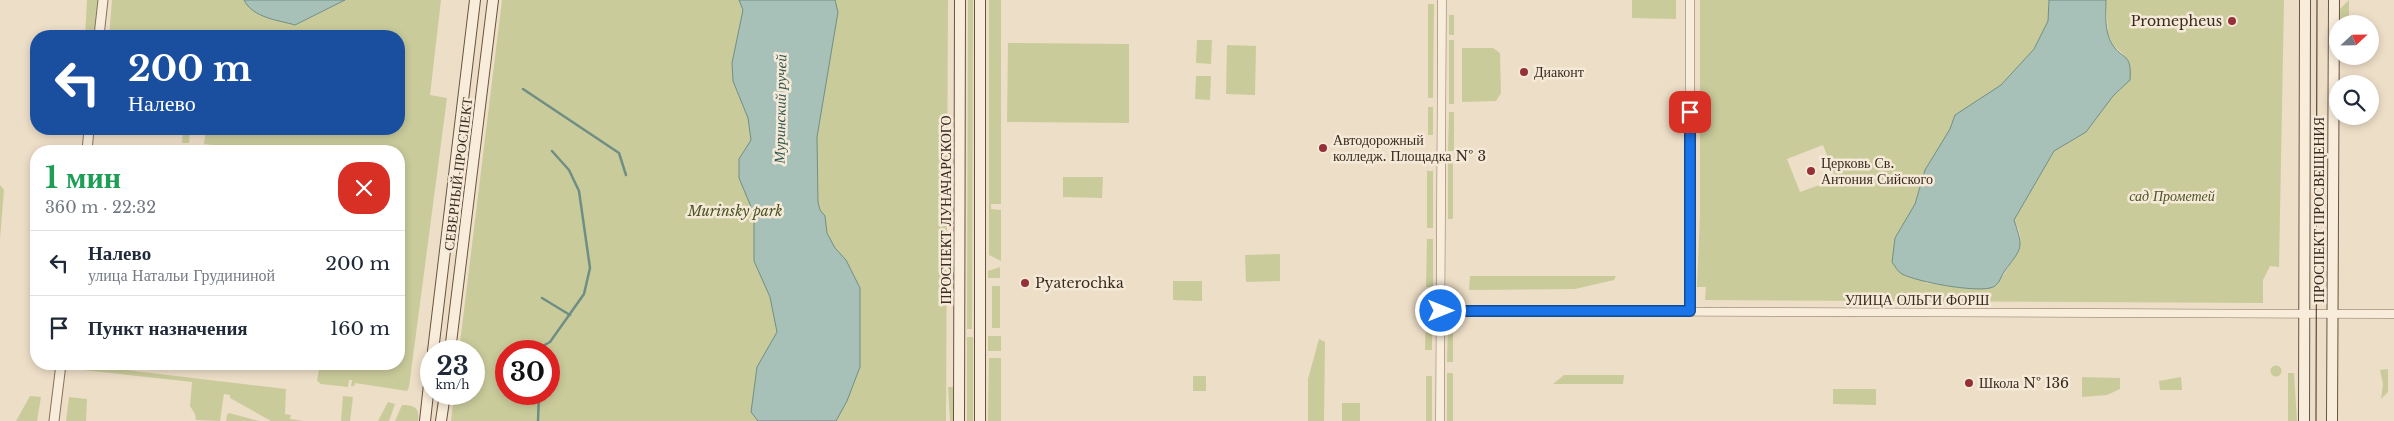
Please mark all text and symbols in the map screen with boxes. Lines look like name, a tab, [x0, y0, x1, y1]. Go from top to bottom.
place label: Promepheus	[2131, 12, 2222, 30]
marker: Promepheus	[2226, 15, 2238, 27]
north arrow	[2329, 15, 2379, 65]
map controls	[2329, 15, 2379, 125]
text: 200 m	[128, 47, 252, 90]
icon: left	[45, 50, 110, 115]
water label: Муринский ручей	[770, 54, 790, 165]
place label: Диаконт	[1534, 63, 1584, 81]
marker: Диаконт	[1518, 66, 1530, 78]
button: search	[2329, 75, 2379, 125]
text: Налево	[128, 90, 196, 117]
pin	[1669, 91, 1711, 133]
street label: СЕВЕРНЫЙ ПРОСПЕКТ	[440, 96, 476, 252]
icon: arrive	[1676, 98, 1704, 126]
street label: ПРОСПЕКТ ЛУНАЧАРСКОГО	[937, 115, 955, 305]
street label: ПРОСПЕКТ ПРОСВЕЩЕНИЯ	[2310, 117, 2328, 303]
place label: Автодорожный колледж. Площадка № 3	[1333, 131, 1486, 165]
marker: Автодорожный колледж. Площадка № 3	[1317, 142, 1329, 154]
place label: Церковь Св. Антония Сийского	[1821, 154, 1933, 188]
text: 1 мин	[45, 159, 121, 196]
button: close	[338, 162, 390, 214]
marker: Церковь Св. Антония Сийского	[1805, 165, 1817, 177]
park label: сад Прометей	[2129, 187, 2215, 205]
text: 360 m · 22:32	[45, 197, 156, 217]
park label: Murinsky park	[687, 202, 782, 220]
text: Налево	[88, 242, 151, 265]
icon: left	[45, 249, 73, 277]
text: 200 m	[325, 252, 390, 275]
text: улица Натальи Грудининой	[88, 265, 275, 285]
place label: Pyaterochka	[1035, 274, 1124, 292]
marker: Pyaterochka	[1019, 277, 1031, 289]
position arrow	[1414, 284, 1466, 336]
street label: УЛИЦА ОЛЬГИ ФОРШ	[1845, 291, 1989, 309]
icon: arrive	[45, 314, 73, 342]
text: Пункт назначения	[88, 317, 248, 340]
text: 160 m	[330, 317, 390, 340]
speed limit sign: 30	[495, 340, 560, 405]
text: 23	[436, 351, 469, 382]
place label: Школа № 136	[1979, 374, 2069, 392]
text: km/h	[435, 377, 470, 392]
marker: Школа № 136	[1963, 377, 1975, 389]

